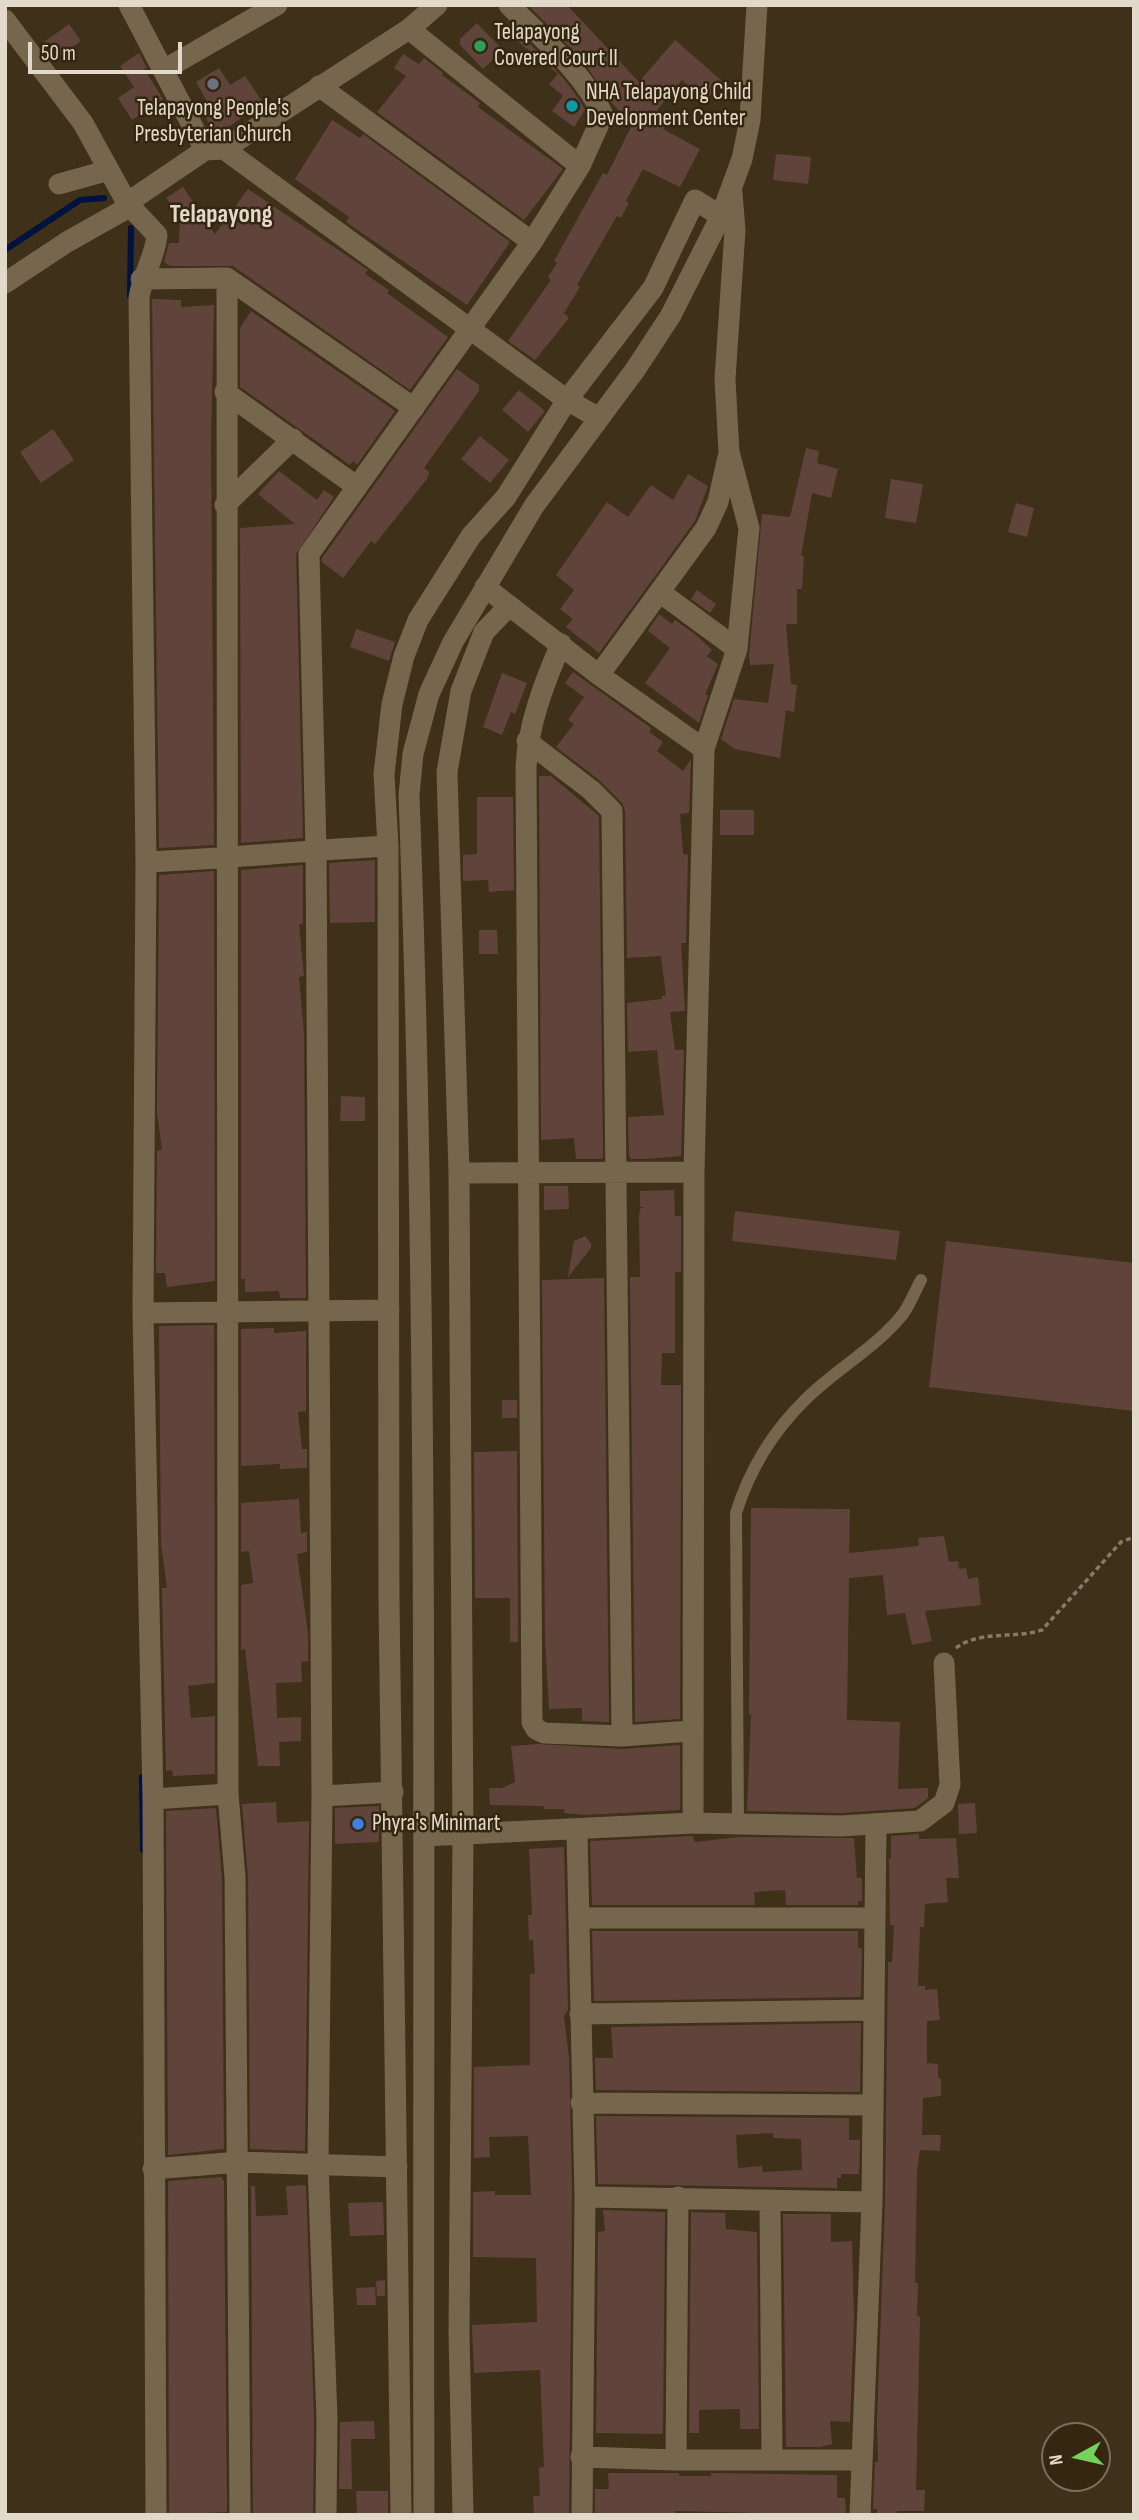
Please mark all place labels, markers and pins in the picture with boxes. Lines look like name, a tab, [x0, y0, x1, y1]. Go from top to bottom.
place label: Telapayong Covered Court II	[494, 19, 618, 73]
marker: Telapayong Covered Court II	[472, 38, 488, 54]
marker: Telapayong People's Presbyterian Church	[205, 76, 221, 92]
place label: NHA Telapayong Child Development Center	[586, 79, 751, 133]
place label: Telapayong People's Presbyterian Church	[134, 95, 292, 149]
marker: NHA Telapayong Child Development Center	[564, 98, 580, 114]
place label: Phyra's Minimart	[372, 1810, 501, 1838]
marker: Phyra's Minimart	[350, 1816, 366, 1832]

